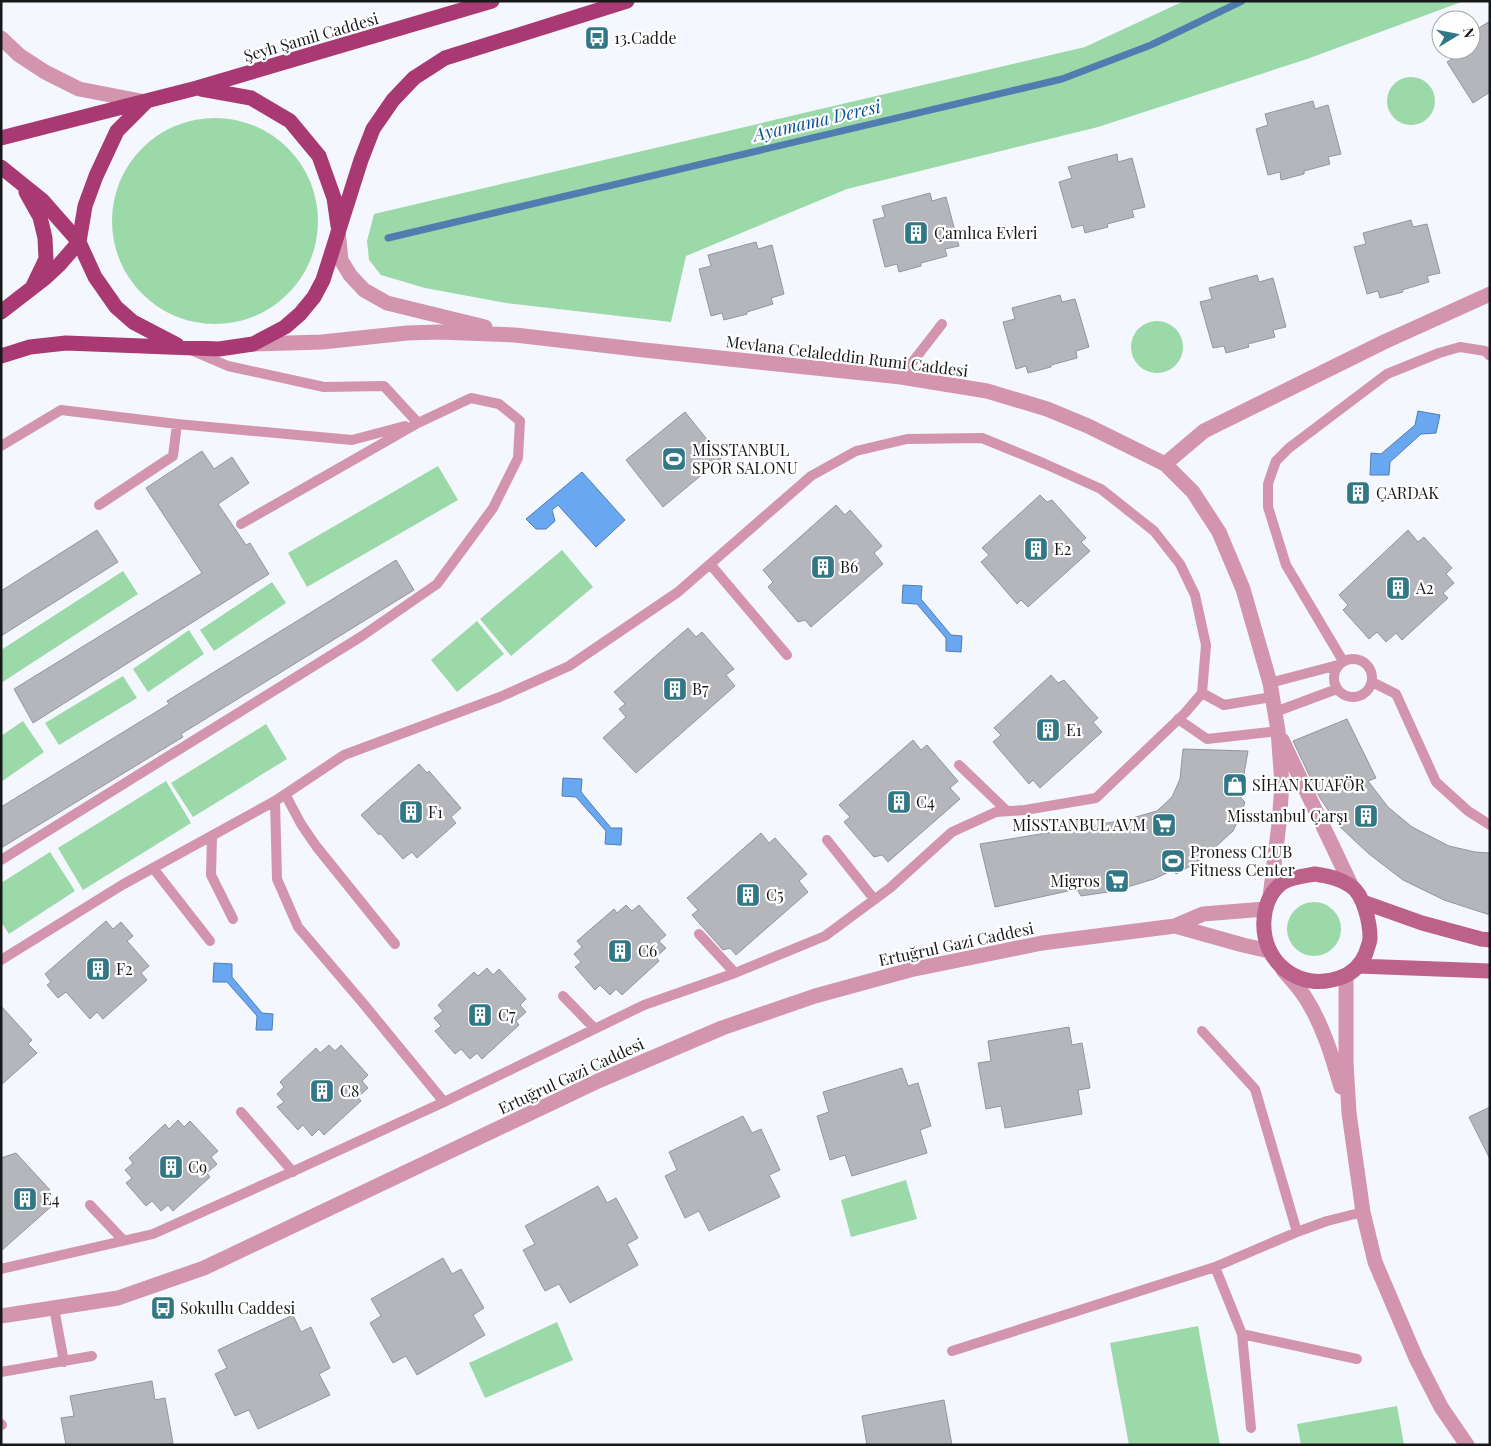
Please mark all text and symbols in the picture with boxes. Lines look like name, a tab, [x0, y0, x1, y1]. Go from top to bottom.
street label: Şeyh Şamil Caddesi	[241, 7, 381, 66]
north arrow	[1431, 10, 1481, 60]
bus stop icon: 13.Cadde	[584, 25, 610, 51]
text: N	[1459, 26, 1480, 39]
place label: 13.Cadde	[614, 27, 677, 48]
water label: Ayamama Deresi	[749, 94, 883, 147]
building icon: Çamlıca Evleri	[903, 220, 929, 246]
place label: Çamlıca Evleri	[934, 222, 1038, 243]
street label: Mevlana Celaleddin Rumi Caddesi	[725, 330, 970, 381]
place label: MİSSTANBUL SPOR SALONU	[692, 439, 798, 478]
sports icon: MİSSTANBUL SPOR SALONU	[661, 446, 687, 472]
building icon: ÇARDAK	[1345, 480, 1371, 506]
place label: ÇARDAK	[1376, 482, 1439, 503]
building icon: E2	[1023, 536, 1049, 562]
place label: E2	[1054, 538, 1071, 559]
building icon: B6	[810, 554, 836, 580]
place label: B6	[840, 556, 858, 577]
building icon: A2	[1385, 575, 1411, 601]
place label: A2	[1415, 577, 1434, 598]
building icon: B7	[662, 676, 688, 702]
place label: B7	[692, 678, 709, 699]
building icon: E1	[1035, 717, 1061, 743]
place label: E1	[1066, 719, 1082, 740]
shop icon: SİHAN KUAFÖR	[1222, 772, 1248, 798]
place label: SİHAN KUAFÖR	[1252, 774, 1366, 795]
building icon: C4	[886, 789, 912, 815]
place label: C4	[916, 791, 935, 812]
building icon: F1	[398, 799, 424, 825]
place label: F1	[428, 801, 443, 822]
building icon: Misstanbul Çarşı	[1353, 803, 1379, 829]
place label: Misstanbul Çarşı	[1227, 805, 1348, 826]
supermarket icon: MİSSTANBUL AVM	[1151, 812, 1177, 838]
place label: MİSSTANBUL AVM	[1012, 814, 1146, 835]
place label: Proness CLUB Fitness Center	[1190, 841, 1295, 880]
sports icon: Proness CLUB Fitness Center	[1160, 848, 1186, 874]
supermarket icon: Migros	[1104, 868, 1130, 894]
place label: Migros	[1050, 870, 1100, 891]
building icon: C5	[735, 882, 761, 908]
place label: C5	[766, 884, 784, 905]
street label: Ertuğrul Gazi Caddesi	[876, 917, 1036, 970]
building icon: C6	[607, 938, 633, 964]
place label: C6	[638, 940, 657, 961]
building icon: F2	[85, 956, 111, 982]
place label: F2	[116, 958, 133, 979]
building icon: C7	[467, 1002, 493, 1028]
place label: C7	[498, 1004, 516, 1025]
street label: Ertuğrul Gazi Caddesi	[495, 1032, 647, 1118]
building icon: C8	[309, 1078, 335, 1104]
place label: C8	[340, 1080, 359, 1101]
building icon: C9	[158, 1154, 184, 1180]
place label: C9	[188, 1156, 207, 1177]
building icon: E4	[12, 1186, 38, 1212]
place label: E4	[42, 1188, 60, 1209]
bus stop icon: Sokullu Caddesi	[150, 1295, 176, 1321]
place label: Sokullu Caddesi	[180, 1297, 296, 1318]

